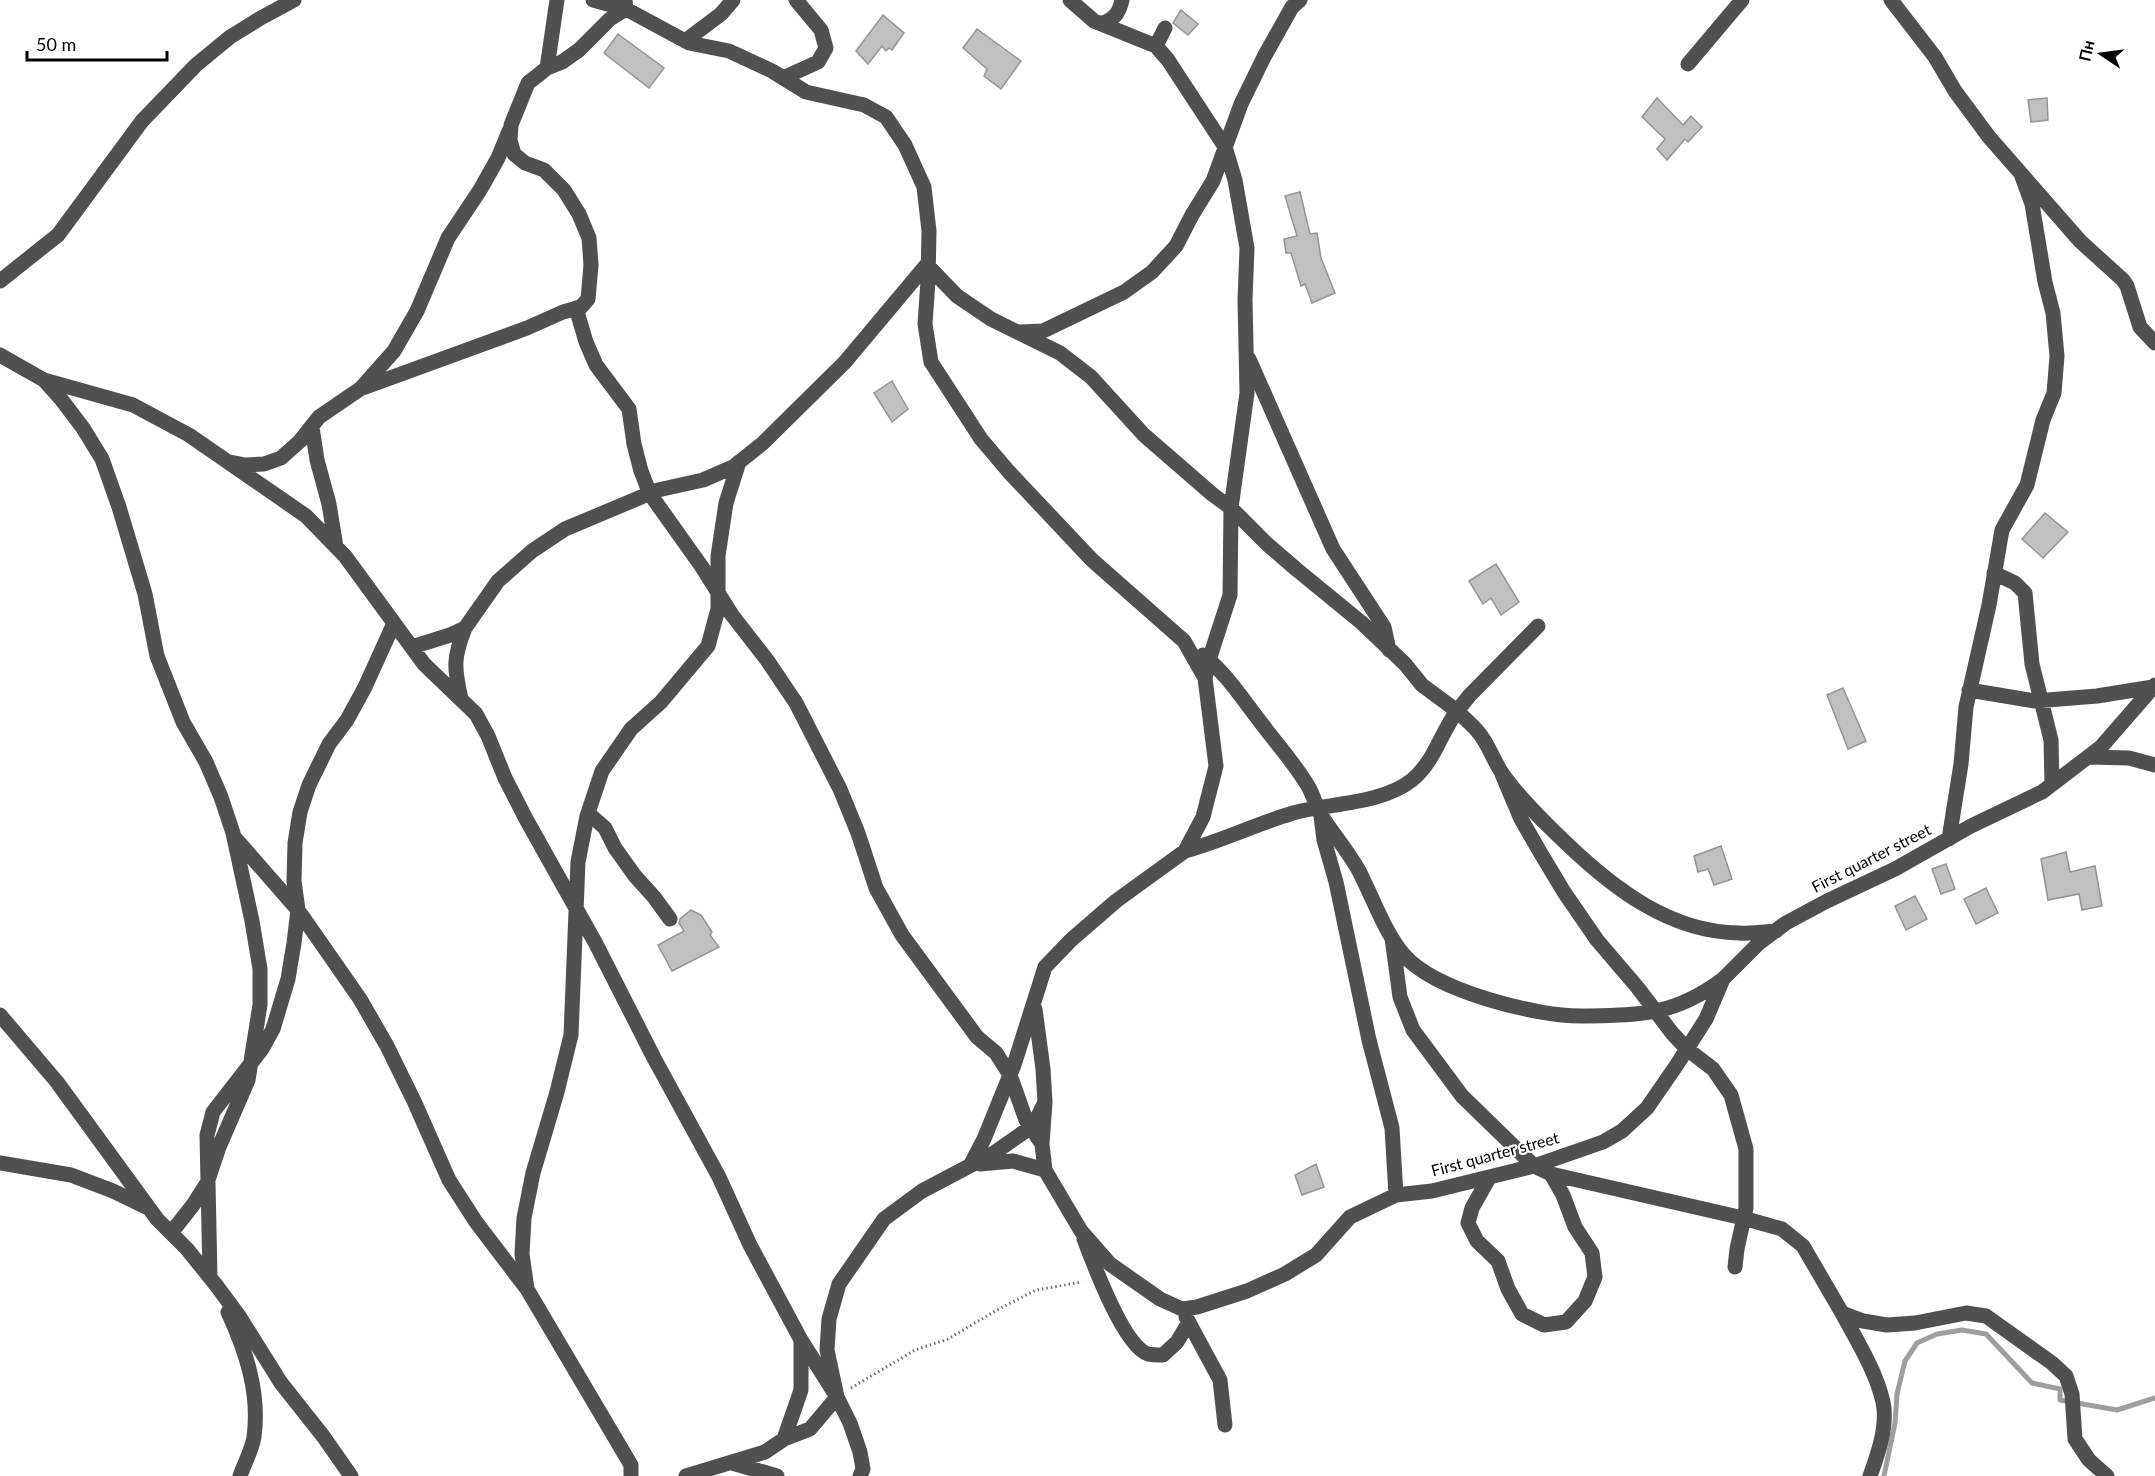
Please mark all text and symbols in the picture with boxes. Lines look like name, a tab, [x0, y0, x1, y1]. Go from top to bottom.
scale bar	[27, 24, 166, 62]
north arrow	[2071, 24, 2131, 84]
text: 50 m	[36, 33, 76, 55]
text: Пн	[2074, 38, 2098, 63]
street label: First quarter street	[1808, 819, 1934, 896]
street label: First quarter street	[1429, 1127, 1561, 1180]

